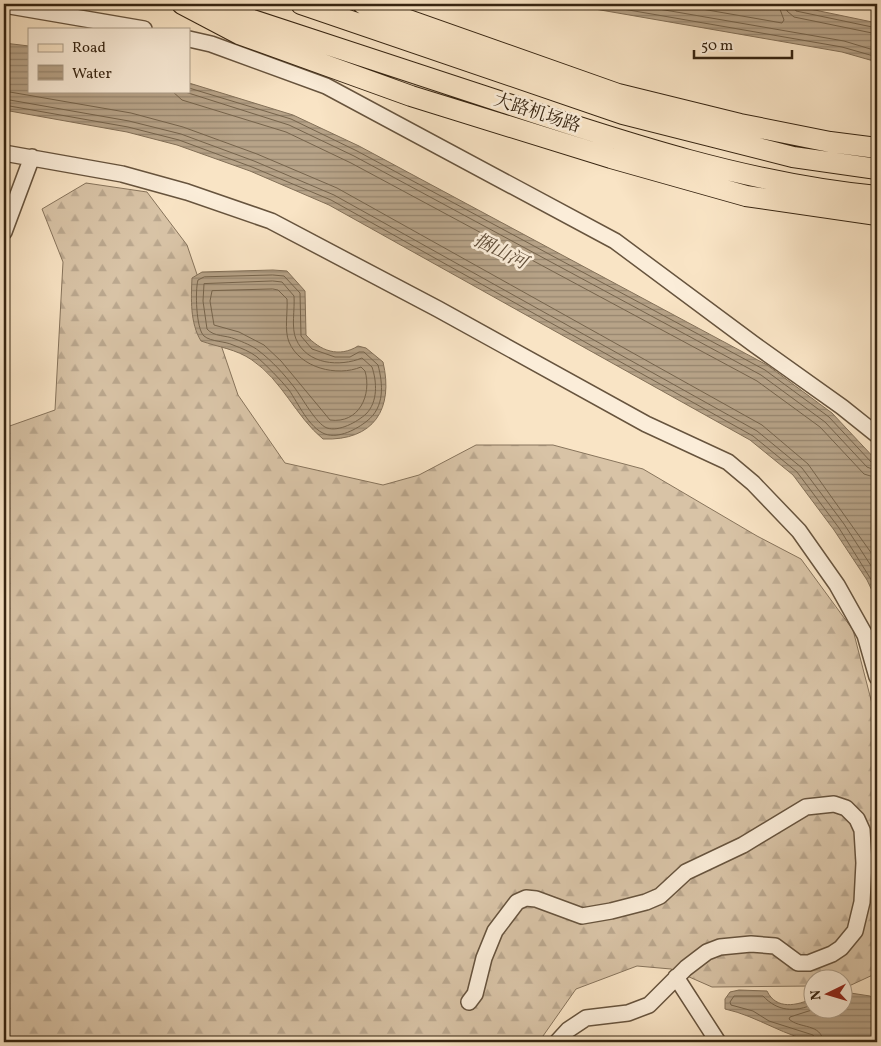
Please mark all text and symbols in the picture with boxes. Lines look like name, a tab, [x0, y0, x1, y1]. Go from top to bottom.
legend	[28, 28, 190, 92]
scale bar	[694, 28, 791, 60]
text: 50 m	[701, 36, 733, 57]
text: Road	[72, 38, 106, 59]
text: Water	[72, 64, 112, 85]
street label: 大路机场路	[490, 88, 584, 140]
water label: 捆山河	[469, 228, 534, 277]
north arrow	[804, 968, 854, 1018]
text: N	[807, 989, 826, 1001]

